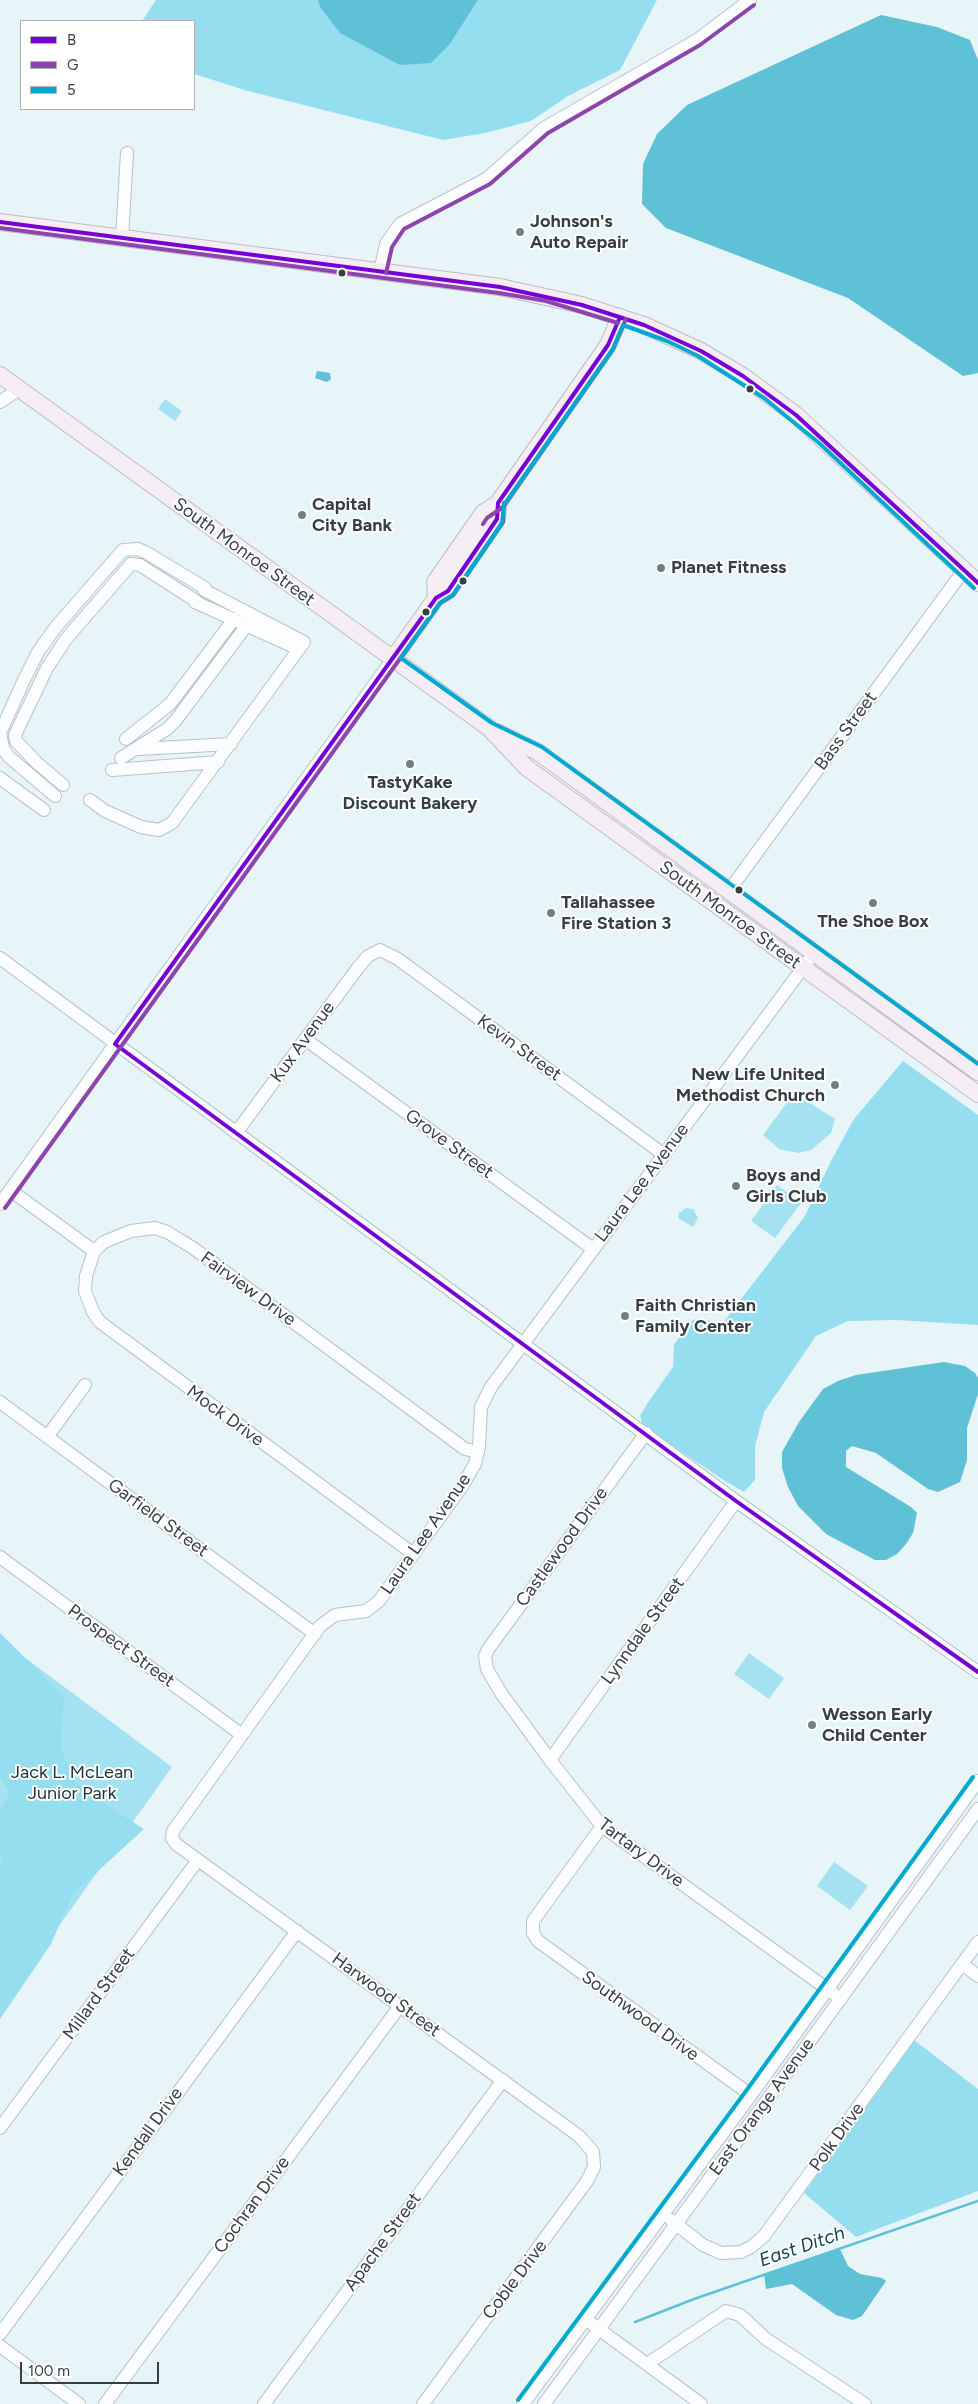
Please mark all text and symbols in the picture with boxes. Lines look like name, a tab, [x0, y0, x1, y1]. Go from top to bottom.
legend	[20, 20, 195, 110]
text: B	[67, 31, 76, 49]
text: G	[67, 56, 78, 74]
text: 5	[67, 81, 76, 99]
place label: Johnson's Auto Repair	[530, 211, 628, 253]
marker: Johnson's Auto Repair	[514, 226, 526, 238]
unlabelled marker	[337, 268, 347, 278]
unlabelled marker	[745, 384, 755, 394]
street label: South Monroe Street	[169, 493, 319, 611]
place label: Capital City Bank	[312, 494, 392, 536]
marker: Capital City Bank	[296, 509, 308, 521]
place label: Planet Fitness	[671, 557, 786, 579]
marker: Planet Fitness	[655, 562, 667, 574]
unlabelled marker	[458, 576, 468, 586]
unlabelled marker	[421, 607, 431, 617]
street label: Bass Street	[810, 688, 882, 774]
marker: TastyKake Discount Bakery	[404, 758, 416, 770]
place label: TastyKake Discount Bakery	[343, 772, 477, 814]
street label: South Monroe Street	[655, 856, 805, 974]
unlabelled marker	[734, 885, 744, 895]
place label: Tallahassee Fire Station 3	[561, 892, 671, 934]
marker: The Shoe Box	[867, 897, 879, 909]
marker: Tallahassee Fire Station 3	[545, 907, 557, 919]
place label: The Shoe Box	[817, 911, 929, 933]
street label: Kux Avenue	[266, 997, 340, 1087]
street label: Kevin Street	[473, 1010, 565, 1086]
place label: New Life United Methodist Church	[676, 1064, 825, 1106]
marker: New Life United Methodist Church	[829, 1079, 841, 1091]
street label: Grove Street	[401, 1105, 497, 1183]
street label: Laura Lee Avenue	[590, 1120, 694, 1246]
place label: Boys and Girls Club	[746, 1165, 826, 1208]
marker: Boys and Girls Club	[730, 1180, 742, 1192]
street label: Fairview Drive	[196, 1247, 300, 1331]
place label: Faith Christian Family Center	[635, 1295, 756, 1338]
marker: Faith Christian Family Center	[619, 1310, 631, 1322]
street label: Mock Drive	[182, 1381, 268, 1451]
street label: Laura Lee Avenue	[376, 1469, 476, 1599]
street label: Garfield Street	[104, 1474, 212, 1562]
street label: Castlewood Drive	[511, 1483, 613, 1611]
street label: Lynndale Street	[597, 1573, 689, 1689]
street label: Prospect Street	[63, 1600, 179, 1692]
place label: Wesson Early Child Center	[822, 1704, 932, 1746]
marker: Wesson Early Child Center	[806, 1719, 818, 1731]
park label: Jack L. McLean Junior Park	[11, 1762, 133, 1805]
street label: Tartary Drive	[594, 1814, 688, 1892]
street label: Millard Street	[59, 1944, 139, 2044]
street label: Harwood Street	[327, 1948, 445, 2042]
street label: Southwood Drive	[577, 1966, 703, 2066]
street label: East Orange Avenue	[705, 2034, 819, 2180]
street label: Kendall Drive	[109, 2083, 187, 2181]
street label: Polk Drive	[805, 2099, 869, 2175]
street label: Cochran Drive	[210, 2152, 294, 2258]
street label: Apache Street	[340, 2189, 426, 2295]
water label: East Ditch	[756, 2222, 848, 2272]
street label: Coble Drive	[478, 2236, 552, 2324]
scale bar	[22, 2352, 161, 2384]
text: 100 m	[28, 2362, 70, 2380]

